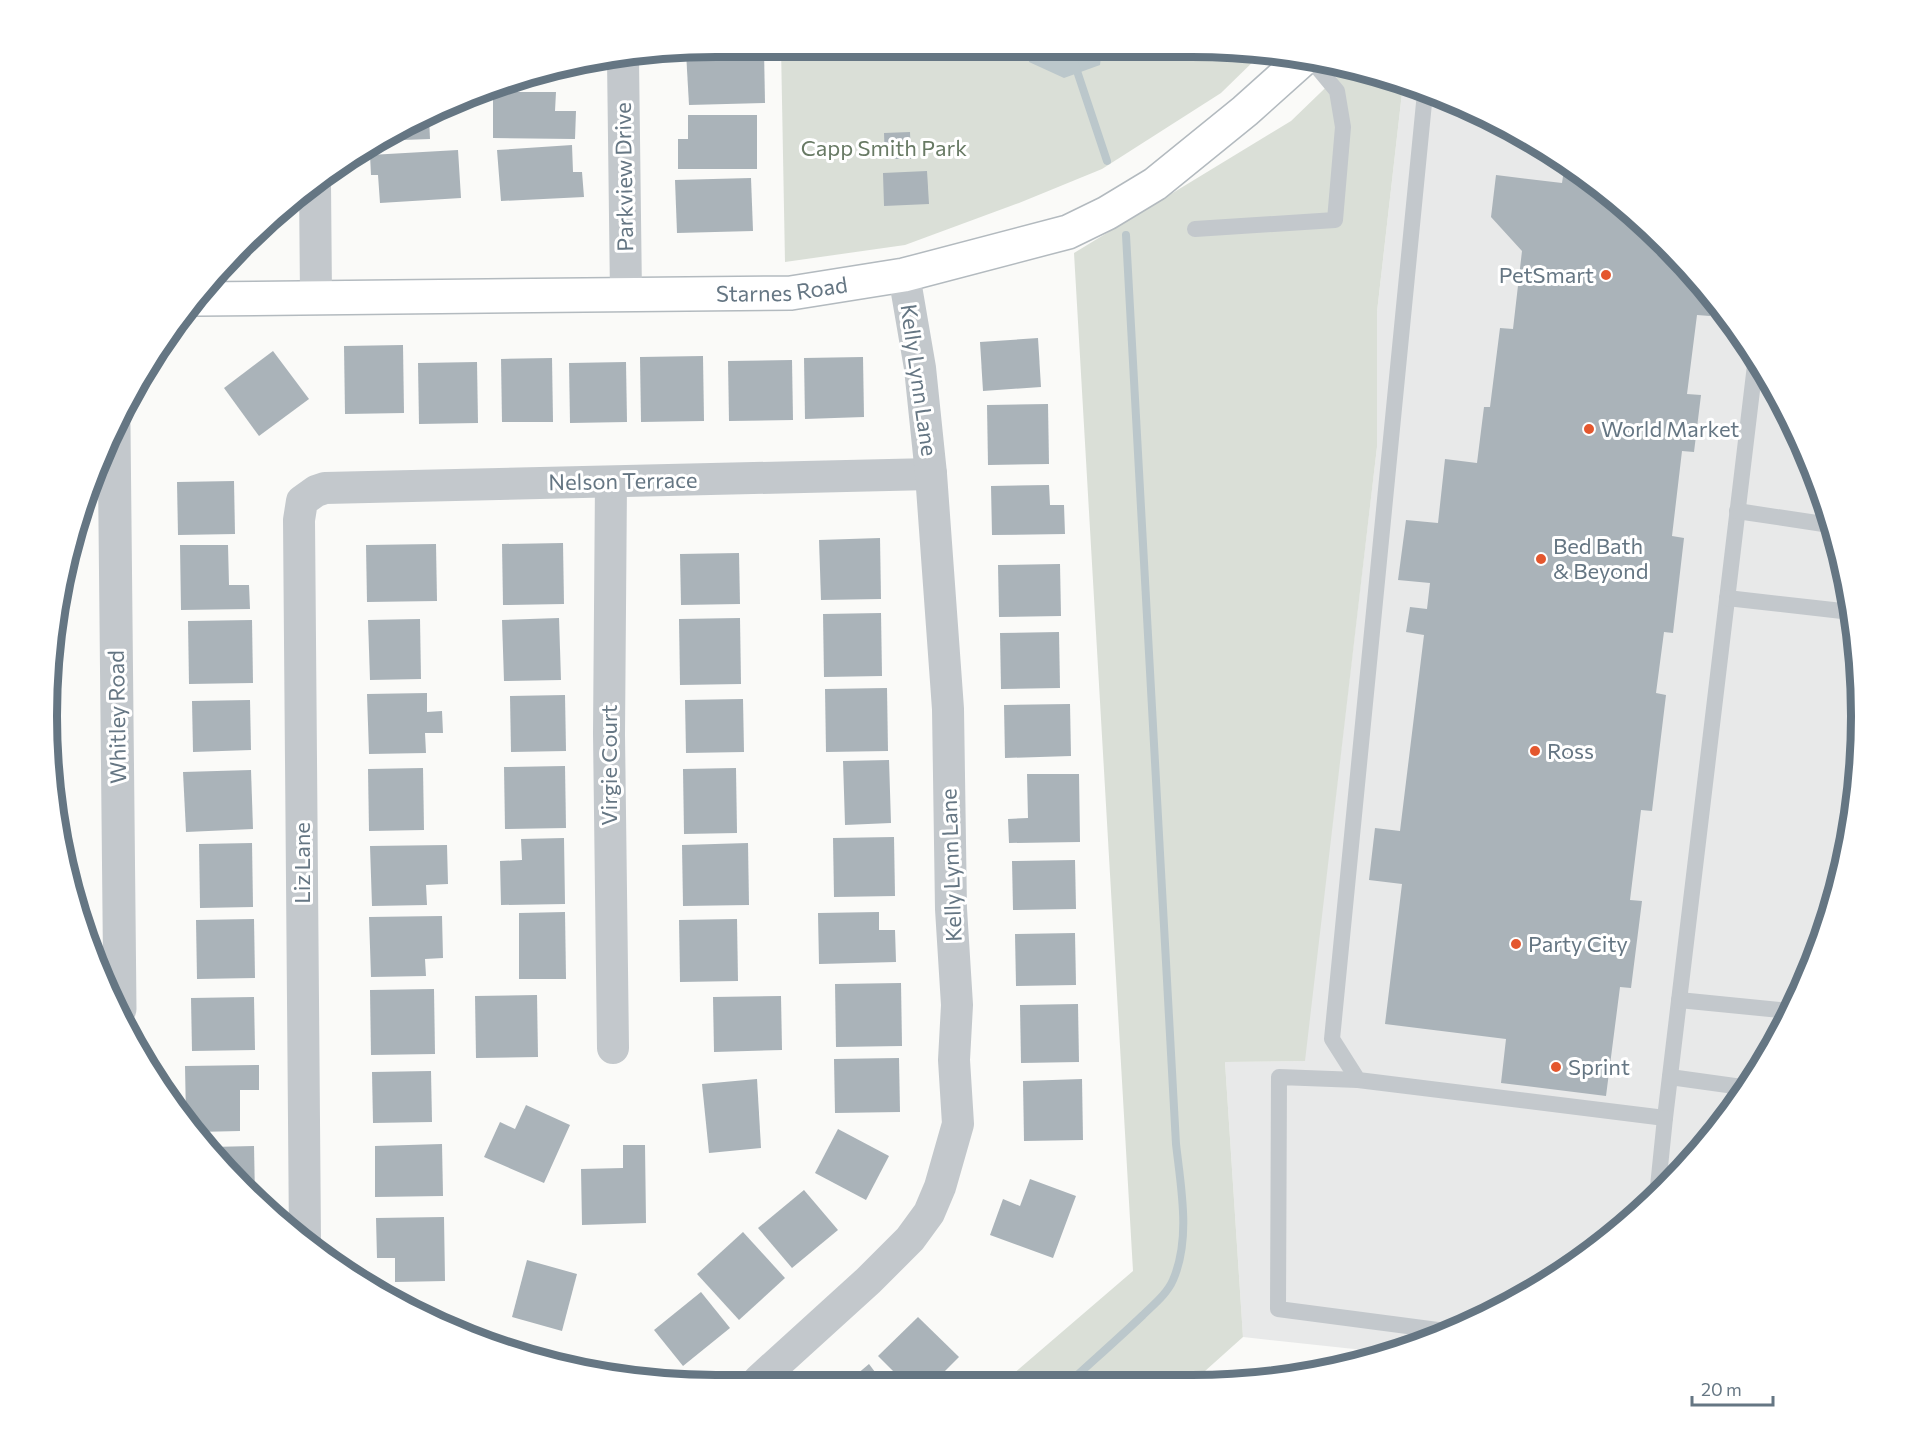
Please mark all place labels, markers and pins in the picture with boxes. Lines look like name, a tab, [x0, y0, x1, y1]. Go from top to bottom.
place label: PetSmart	[1499, 261, 1594, 288]
marker: PetSmart	[1599, 268, 1613, 282]
place label: World Market	[1601, 415, 1739, 442]
marker: World Market	[1582, 422, 1596, 436]
place label: Bed Bath & Beyond	[1553, 532, 1648, 584]
marker: Bed Bath & Beyond	[1534, 552, 1548, 566]
place label: Ross	[1547, 737, 1594, 764]
marker: Ross	[1528, 744, 1542, 758]
place label: Party City	[1528, 930, 1628, 957]
marker: Party City	[1509, 937, 1523, 951]
place label: Sprint	[1568, 1053, 1630, 1080]
marker: Sprint	[1549, 1060, 1563, 1074]

